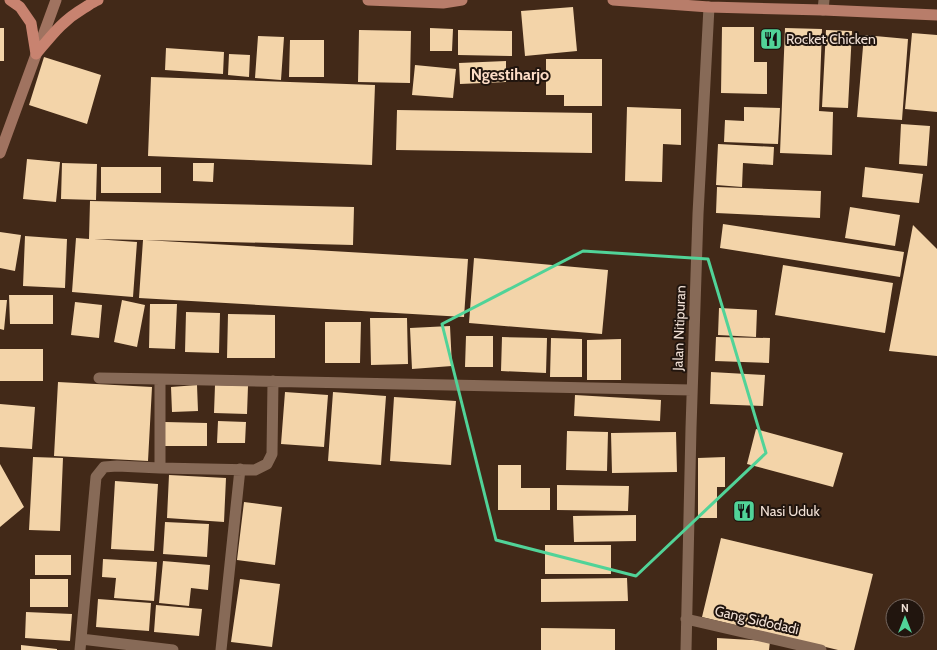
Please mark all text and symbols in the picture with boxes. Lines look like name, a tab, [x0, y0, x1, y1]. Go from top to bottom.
restaurant icon: Rocket Chicken	[758, 26, 784, 52]
place label: Rocket Chicken	[786, 30, 876, 48]
district label: Ngestiharjo	[471, 65, 549, 84]
street label: Jalan Nitipuran	[668, 285, 689, 372]
restaurant icon: Nasi Uduk	[731, 498, 757, 524]
place label: Nasi Uduk	[760, 502, 820, 520]
north arrow	[885, 598, 925, 638]
text: N	[901, 601, 909, 615]
street label: Gang Sidodadi	[713, 602, 801, 638]

